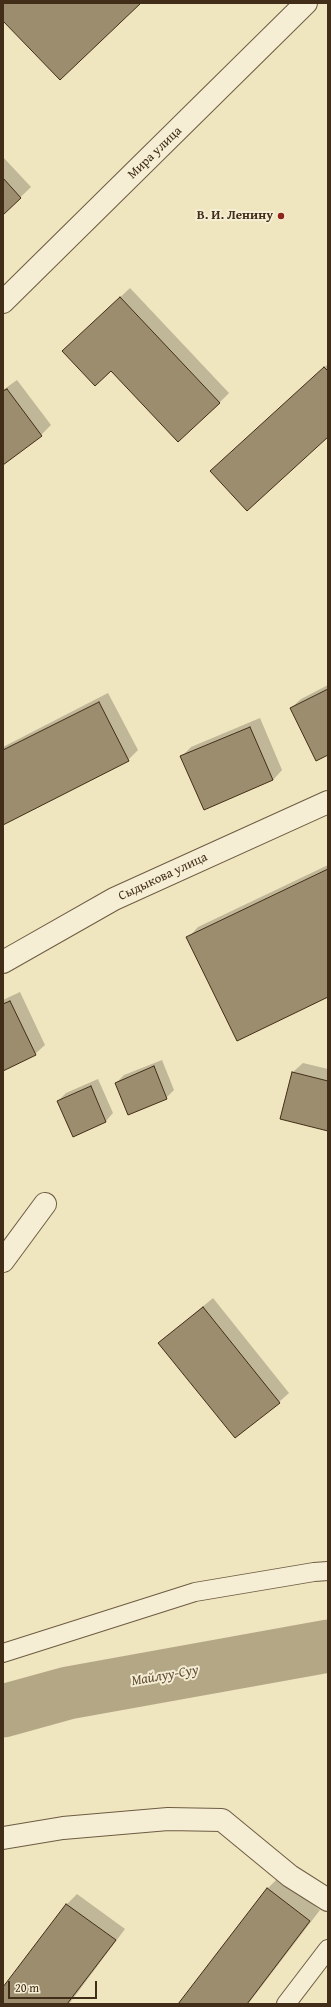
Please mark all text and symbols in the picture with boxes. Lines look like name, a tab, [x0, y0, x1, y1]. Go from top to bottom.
street label: Мира улица	[125, 123, 185, 183]
place label: В. И. Ленину	[197, 208, 273, 224]
marker: В. И. Ленину	[276, 211, 286, 221]
street label: Сыдыкова улица	[116, 850, 210, 904]
water label: Майлуу-Суу	[130, 1662, 200, 1690]
scale bar	[10, 1973, 99, 1999]
text: 20 m	[15, 1979, 39, 1996]

